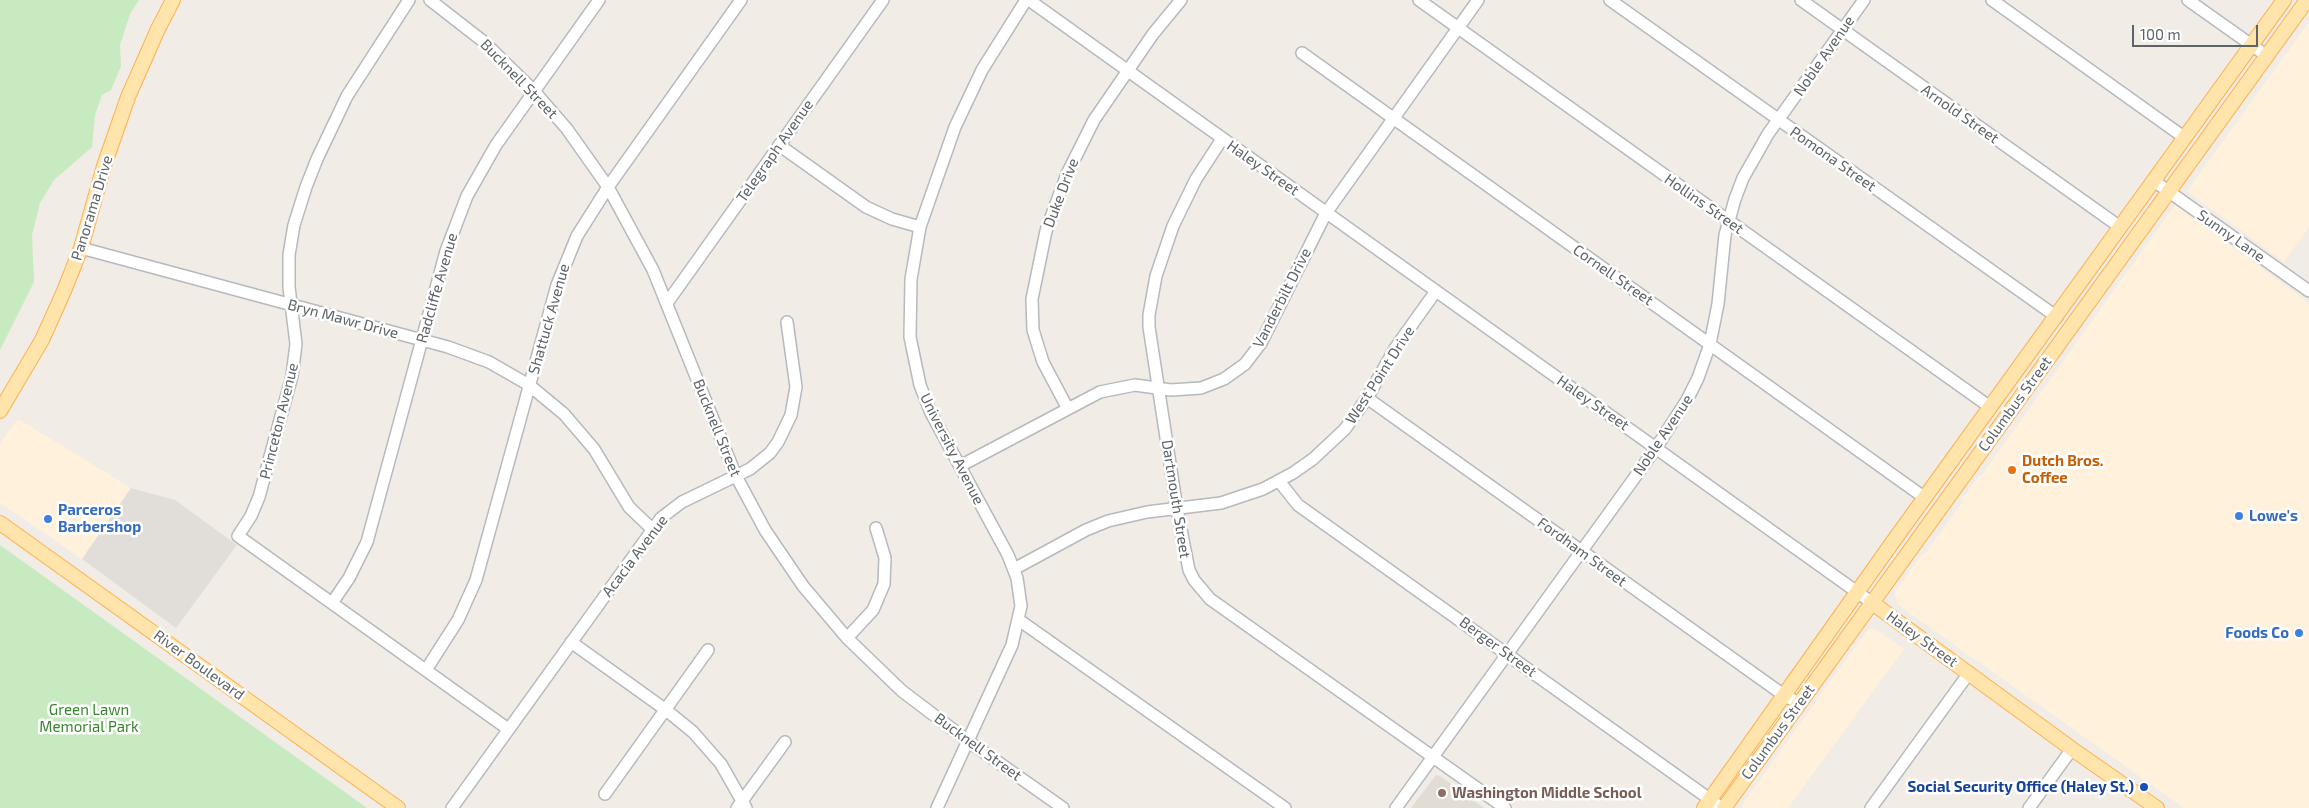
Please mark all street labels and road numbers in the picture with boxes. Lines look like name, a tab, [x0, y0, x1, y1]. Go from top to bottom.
street label: Noble Avenue	[1790, 12, 1858, 100]
street label: Bucknell Street	[477, 36, 561, 122]
street label: Arnold Street	[1918, 81, 2002, 147]
street label: Telegraph Avenue	[733, 96, 817, 206]
street label: Pomona Street	[1787, 123, 1879, 195]
street label: Haley Street	[1224, 137, 1302, 199]
street label: Panorama Drive	[67, 153, 117, 263]
street label: Duke Drive	[1040, 156, 1082, 230]
street label: Hollins Street	[1661, 170, 1747, 238]
street label: Sunny Lane	[2194, 206, 2268, 266]
street label: Radcliffe Avenue	[413, 231, 461, 345]
street label: Cornell Street	[1569, 241, 1657, 309]
street label: Vanderbilt Drive	[1249, 245, 1315, 351]
street label: Shattuck Avenue	[525, 262, 573, 376]
street label: Bryn Mawr Drive	[286, 296, 400, 342]
street label: West Point Drive	[1342, 323, 1418, 427]
street label: Columbus Street	[1975, 353, 2055, 455]
street label: Princeton Avenue	[256, 361, 302, 481]
street label: Haley Street	[1554, 372, 1632, 434]
street label: Bucknell Street	[689, 377, 745, 479]
street label: University Avenue	[916, 390, 988, 508]
street label: Noble Avenue	[1629, 391, 1697, 479]
street label: Dartmouth Street	[1158, 439, 1194, 559]
street label: Acacia Avenue	[598, 512, 672, 600]
street label: Fordham Street	[1534, 514, 1630, 590]
street label: Haley Street	[1883, 607, 1961, 671]
street label: Berger Street	[1456, 613, 1540, 681]
street label: River Boulevard	[150, 626, 248, 704]
street label: Columbus Street	[1738, 681, 1818, 783]
street label: Bucknell Street	[931, 709, 1025, 785]

